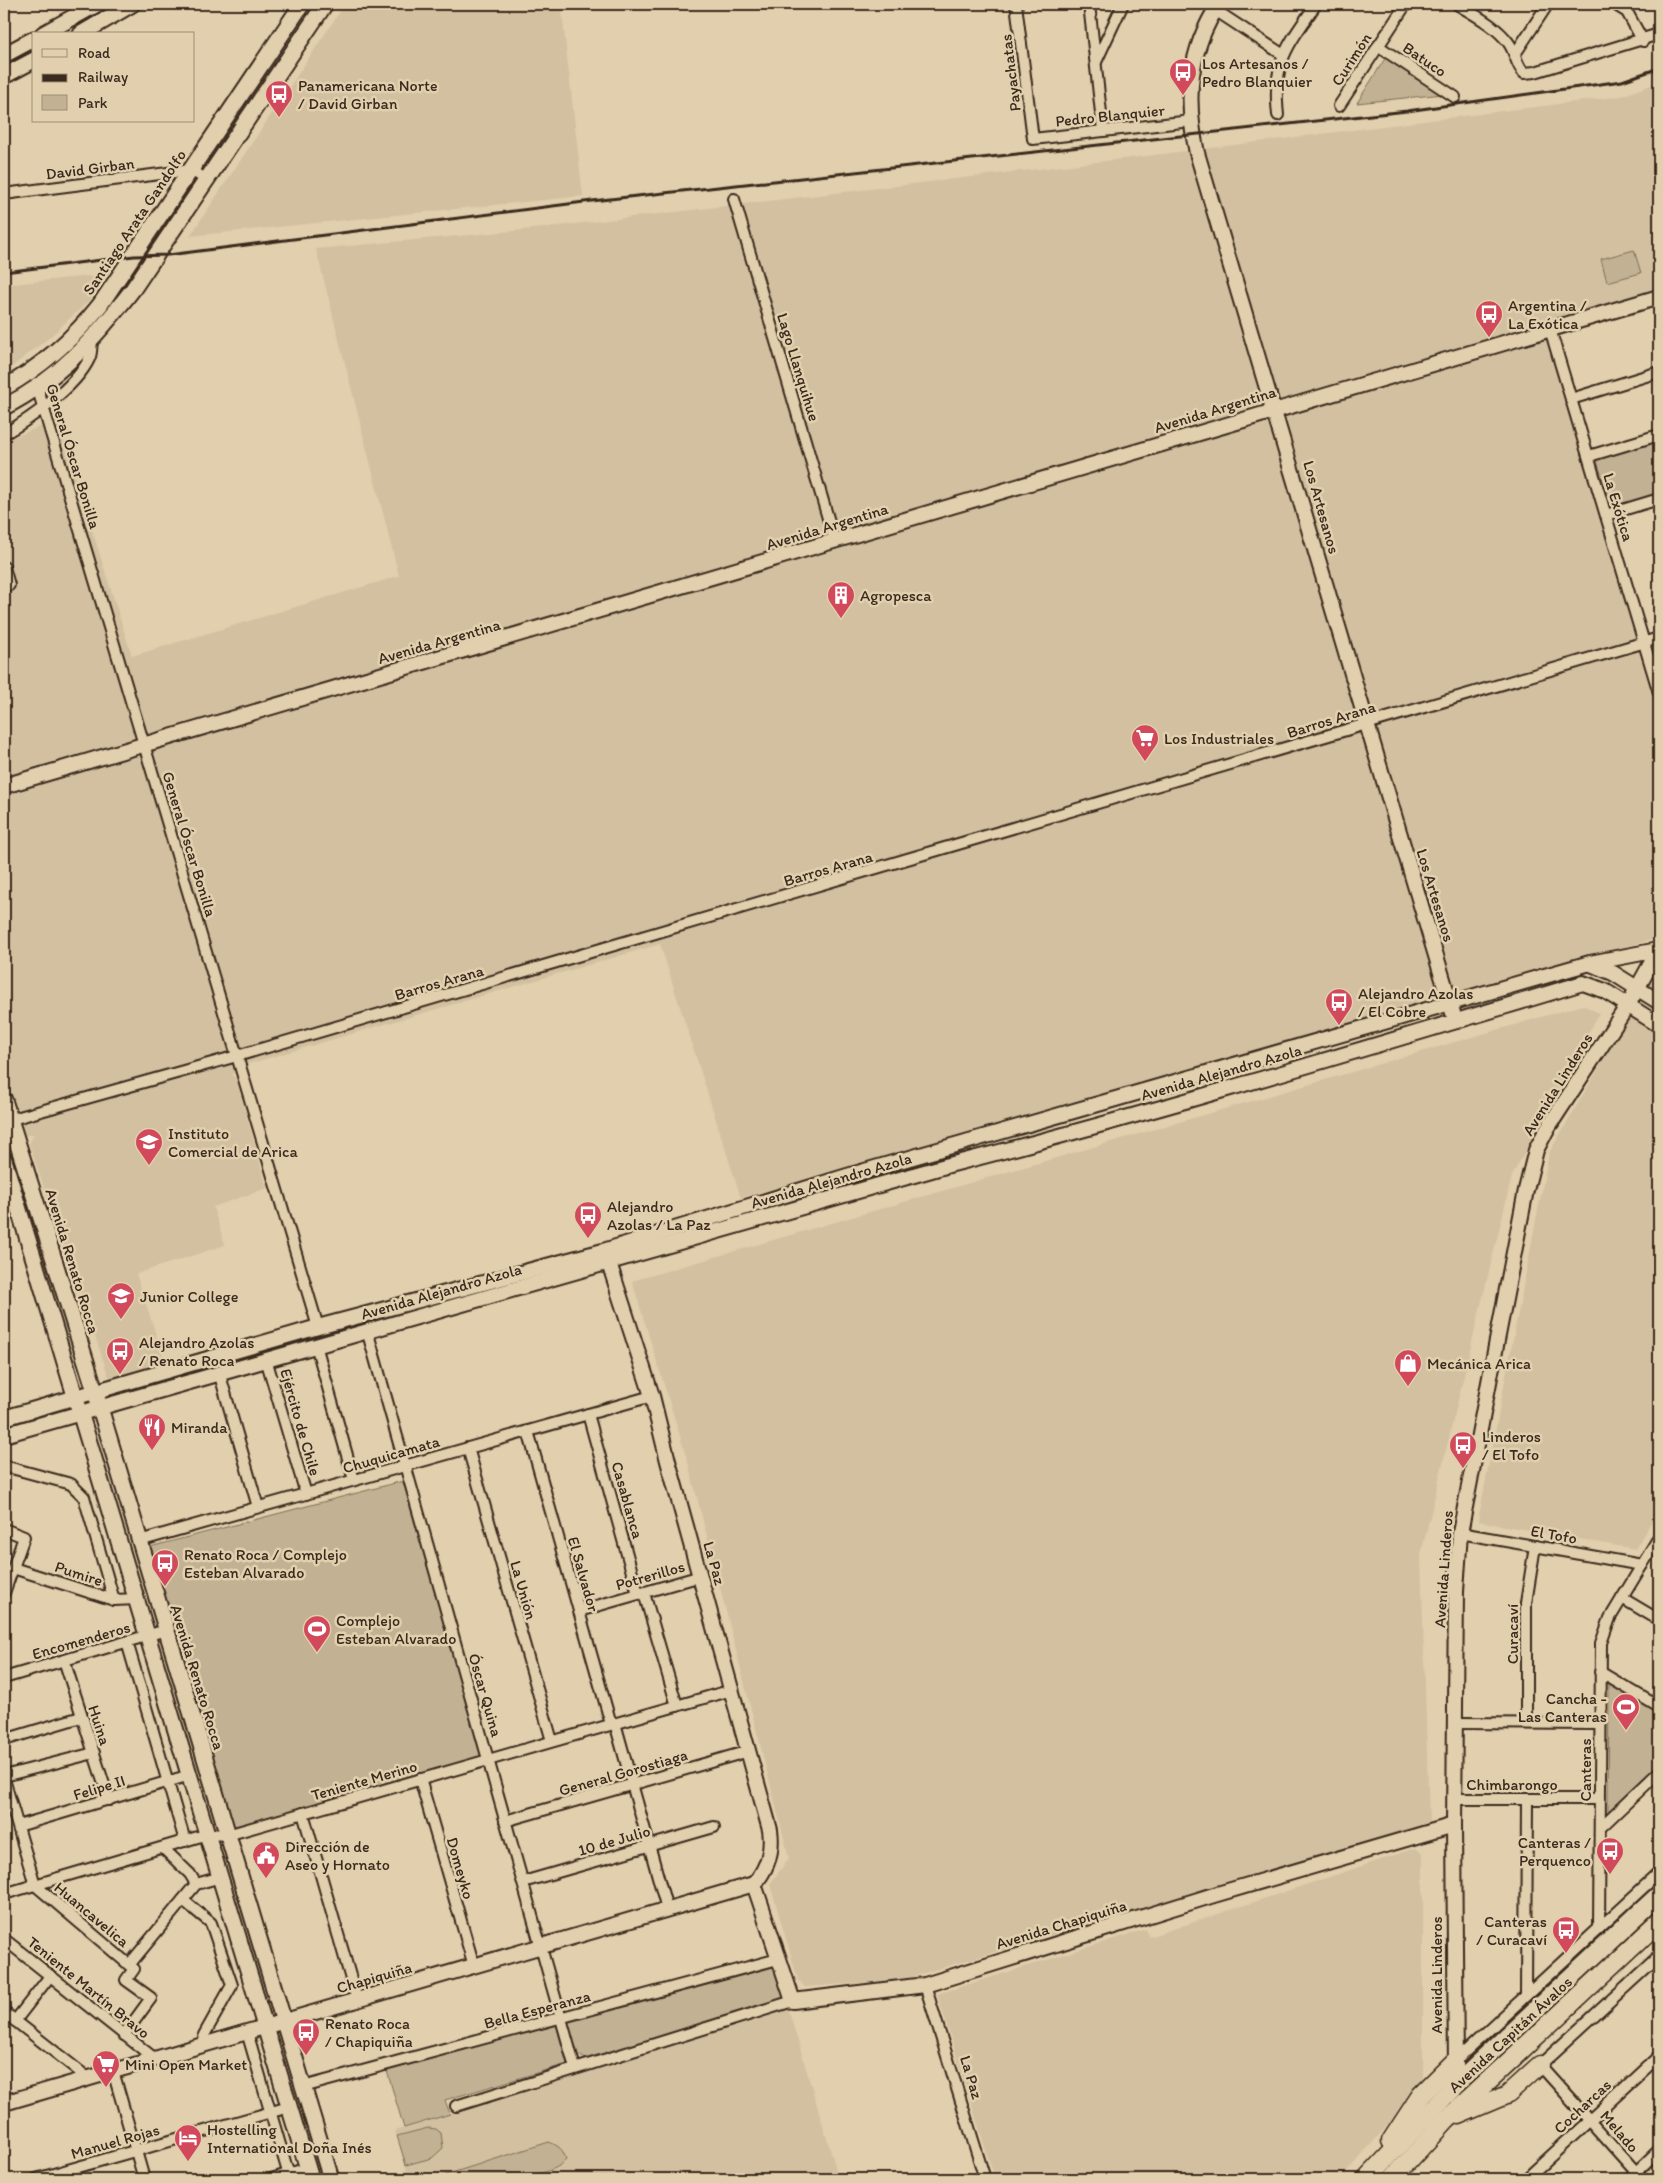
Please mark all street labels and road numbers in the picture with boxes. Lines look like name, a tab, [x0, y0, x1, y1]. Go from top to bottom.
street label: Curimón	[1327, 29, 1376, 89]
street label: Payachatas	[996, 33, 1025, 113]
street label: Batuco	[1399, 38, 1450, 81]
street label: Pedro Blanquier	[1054, 100, 1166, 131]
street label: Santiago Arata Gandolfo	[79, 146, 190, 299]
street label: David Girban	[45, 154, 136, 183]
street label: Lago Llanquihue	[773, 311, 824, 424]
street label: General Óscar Bonilla	[42, 381, 105, 532]
street label: Avenida Argentina	[1152, 382, 1279, 437]
street label: Los Artesanos	[1299, 458, 1344, 556]
street label: La Exótica	[1599, 471, 1638, 544]
street label: Avenida Argentina	[764, 499, 891, 554]
street label: Avenida Argentina	[376, 615, 503, 668]
street label: Barros Arana	[1284, 697, 1378, 742]
street label: General Óscar Bonilla	[158, 769, 221, 920]
street label: Los Artesanos	[1412, 846, 1459, 944]
street label: Barros Arana	[781, 847, 875, 890]
street label: Barros Arana	[392, 961, 486, 1004]
street label: Avenida Linderos	[1518, 1030, 1597, 1139]
street label: Avenida Alejandro Azola	[1139, 1040, 1304, 1105]
street label: Avenida Alejandro Azola	[749, 1148, 914, 1213]
street label: Avenida Renato Rocca	[41, 1186, 104, 1336]
street label: Avenida Alejandro Azola	[359, 1259, 524, 1324]
street label: Ejército de Chile	[276, 1366, 325, 1478]
street label: Chuquicamata	[340, 1431, 443, 1477]
street label: Casablanca	[607, 1459, 648, 1542]
street label: Avenida Linderos	[1430, 1510, 1457, 1628]
street label: El Tofo	[1529, 1521, 1579, 1548]
street label: El Salvador	[564, 1534, 603, 1614]
street label: La Paz	[699, 1539, 730, 1588]
street label: Pumire	[52, 1557, 105, 1590]
street label: Potrerillos	[613, 1557, 687, 1594]
street label: La Unión	[506, 1558, 541, 1622]
street label: Avenida Renato Rocca	[166, 1602, 229, 1752]
street label: Curacaví	[1503, 1604, 1522, 1664]
street label: Encomenderos	[30, 1617, 132, 1664]
street label: Óscar Quina	[465, 1651, 507, 1740]
street label: Huina	[84, 1703, 115, 1748]
street label: Canteras	[1576, 1738, 1595, 1802]
street label: General Gorostiaga	[557, 1745, 690, 1800]
street label: Teniente Merino	[309, 1756, 419, 1805]
street label: Felipe II	[71, 1771, 127, 1804]
street label: Chimbarongo	[1466, 1775, 1558, 1794]
street label: 10 de Julio	[576, 1821, 652, 1860]
street label: Domeyko	[443, 1835, 478, 1901]
street label: Huancavelica	[50, 1878, 133, 1952]
street label: Avenida Chapiquiña	[994, 1896, 1129, 1953]
street label: Avenida Linderos	[1427, 1916, 1446, 2034]
street label: Teniente Martín Bravo	[24, 1932, 154, 2043]
street label: Chapiquiña	[334, 1958, 414, 1997]
street label: Avenida Capitán Ávalos	[1445, 1972, 1576, 2097]
street label: Bella Esperanza	[482, 1986, 593, 2033]
street label: La Paz	[956, 2053, 987, 2102]
street label: Cocharcas	[1550, 2075, 1615, 2138]
street label: Melado	[1596, 2106, 1643, 2156]
street label: Manuel Rojas	[69, 2120, 162, 2163]

